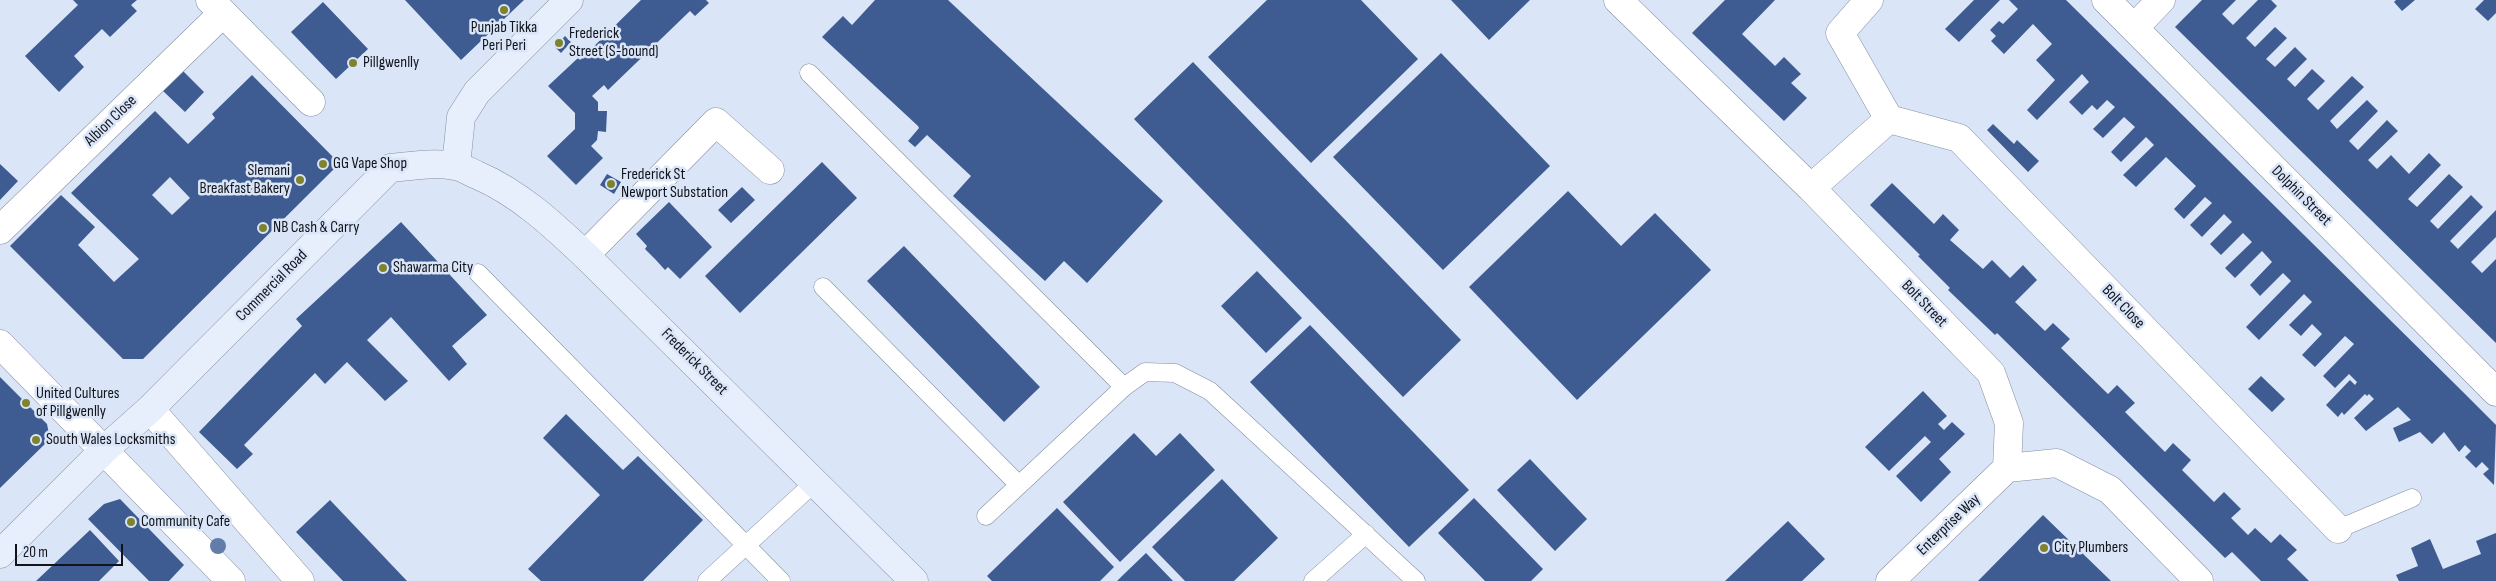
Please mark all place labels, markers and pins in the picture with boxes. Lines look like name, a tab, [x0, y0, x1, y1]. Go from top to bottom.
marker: Punjab Tikka Peri Peri	[498, 4, 510, 16]
place label: Punjab Tikka Peri Peri	[471, 18, 537, 56]
place label: Frederick Street (S-bound)	[569, 24, 659, 62]
marker: Frederick Street (S-bound)	[553, 37, 565, 49]
place label: Pillgwenlly	[363, 53, 419, 73]
marker: Pillgwenlly	[347, 57, 359, 69]
place label: GG Vape Shop	[333, 154, 407, 174]
marker: GG Vape Shop	[317, 158, 329, 170]
place label: Slemani Breakfast Bakery	[200, 161, 290, 199]
place label: Frederick St Newport Substation	[621, 165, 728, 203]
marker: Slemani Breakfast Bakery	[294, 174, 306, 186]
marker: Frederick St Newport Substation	[605, 178, 617, 190]
place label: NB Cash & Carry	[273, 218, 359, 238]
marker: NB Cash & Carry	[257, 222, 269, 234]
place label: Shawarma City	[393, 258, 473, 278]
marker: Shawarma City	[377, 262, 389, 274]
place label: United Cultures of Pillgwenlly	[36, 384, 120, 422]
marker: United Cultures of Pillgwenlly	[20, 397, 32, 409]
place label: South Wales Locksmiths	[46, 430, 175, 450]
marker: South Wales Locksmiths	[30, 434, 42, 446]
place label: Community Cafe	[141, 512, 230, 532]
marker: Community Cafe	[125, 516, 137, 528]
place label: City Plumbers	[2054, 538, 2128, 558]
marker: City Plumbers	[2038, 542, 2050, 554]

